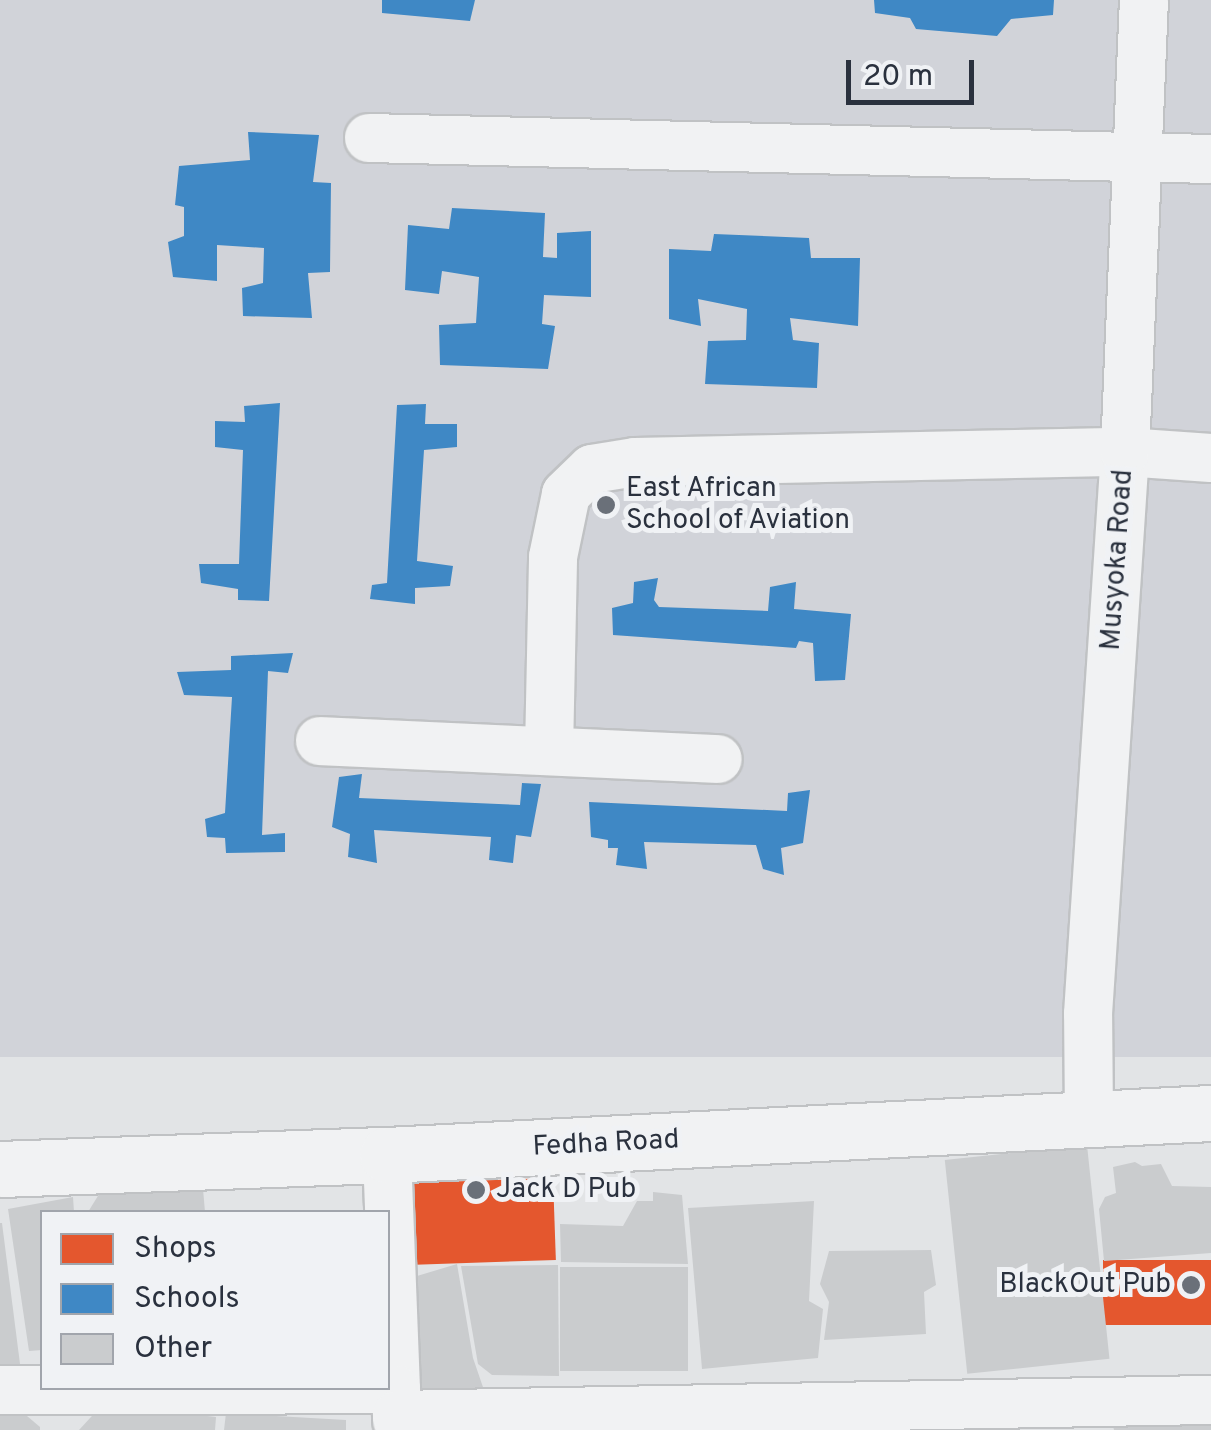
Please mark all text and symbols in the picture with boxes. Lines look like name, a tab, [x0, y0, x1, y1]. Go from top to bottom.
scale bar	[851, 40, 978, 102]
text: 20 m	[863, 59, 933, 96]
street label: Musyoka Road	[1095, 468, 1141, 652]
place label: East African School of Aviation	[626, 472, 851, 538]
marker: East African School of Aviation	[595, 494, 617, 516]
street label: Fedha Road	[532, 1123, 680, 1165]
place label: Jack D Pub	[496, 1173, 636, 1207]
marker: Jack D Pub	[465, 1179, 487, 1201]
legend	[40, 1210, 390, 1390]
text: Shops	[134, 1231, 217, 1268]
place label: BlackOut Pub	[999, 1268, 1171, 1302]
marker: BlackOut Pub	[1180, 1274, 1202, 1296]
text: Schools	[134, 1281, 240, 1318]
text: Other	[134, 1331, 212, 1368]

